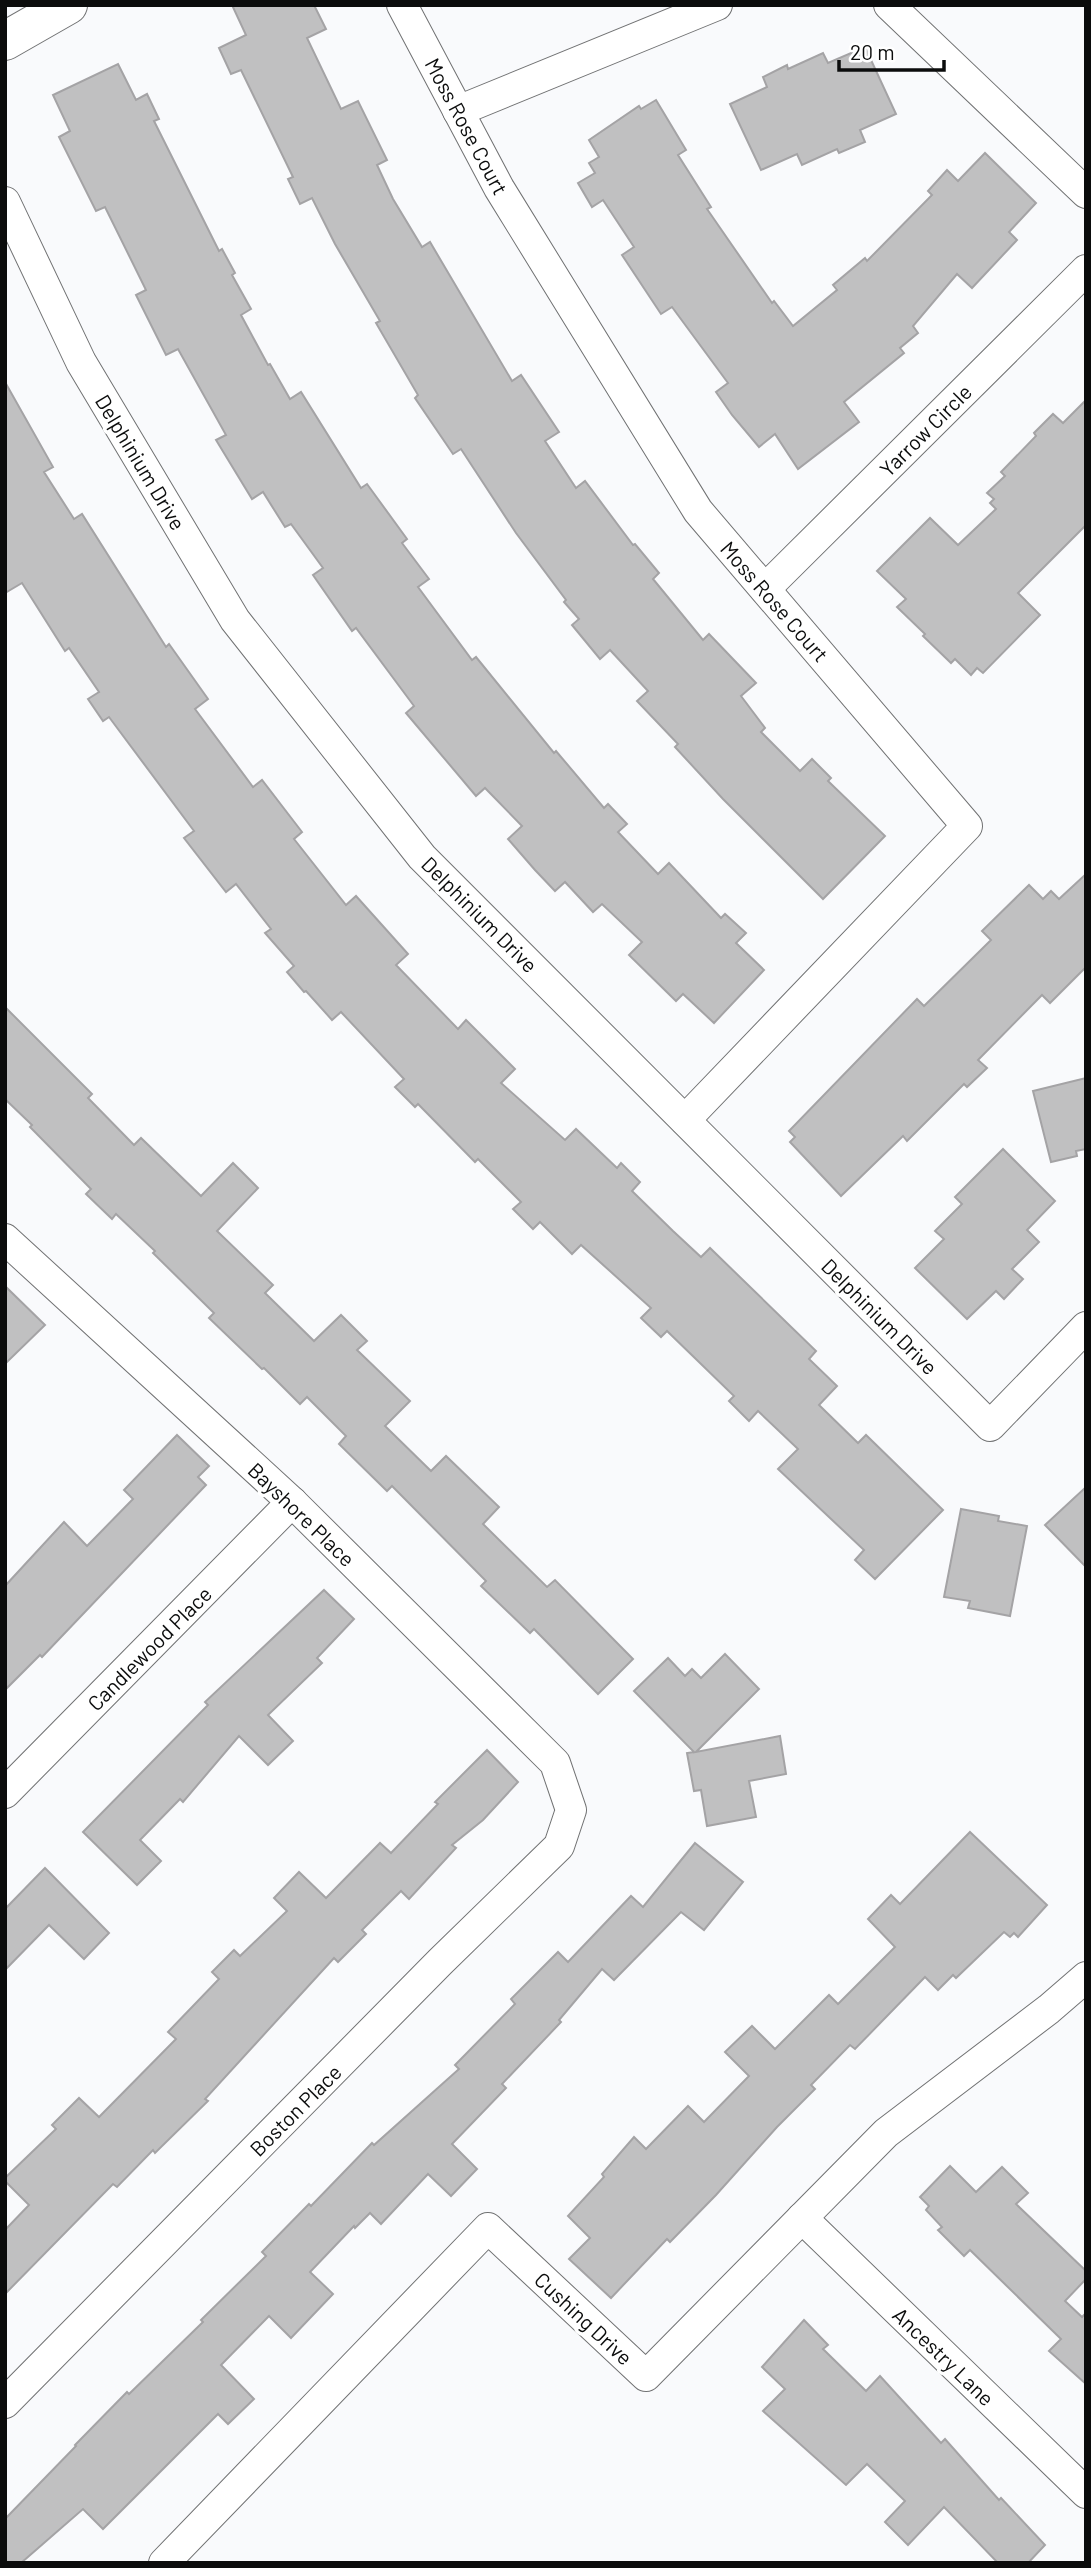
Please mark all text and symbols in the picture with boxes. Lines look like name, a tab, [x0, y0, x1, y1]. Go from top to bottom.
scale bar	[839, 28, 944, 72]
text: 20 m	[850, 39, 895, 64]
street label: Moss Rose Court	[420, 53, 514, 199]
street label: Yarrow Circle	[874, 379, 976, 481]
street label: Delphinium Drive	[91, 390, 191, 534]
street label: Moss Rose Court	[716, 536, 834, 666]
street label: Delphinium Drive	[417, 851, 543, 977]
street label: Delphinium Drive	[817, 1253, 943, 1379]
street label: Bayshore Place	[244, 1457, 360, 1571]
street label: Candlewood Place	[82, 1581, 216, 1715]
street label: Boston Place	[244, 2059, 346, 2161]
street label: Cushing Drive	[530, 2266, 638, 2370]
street label: Ancestry Lane	[888, 2302, 1000, 2410]

